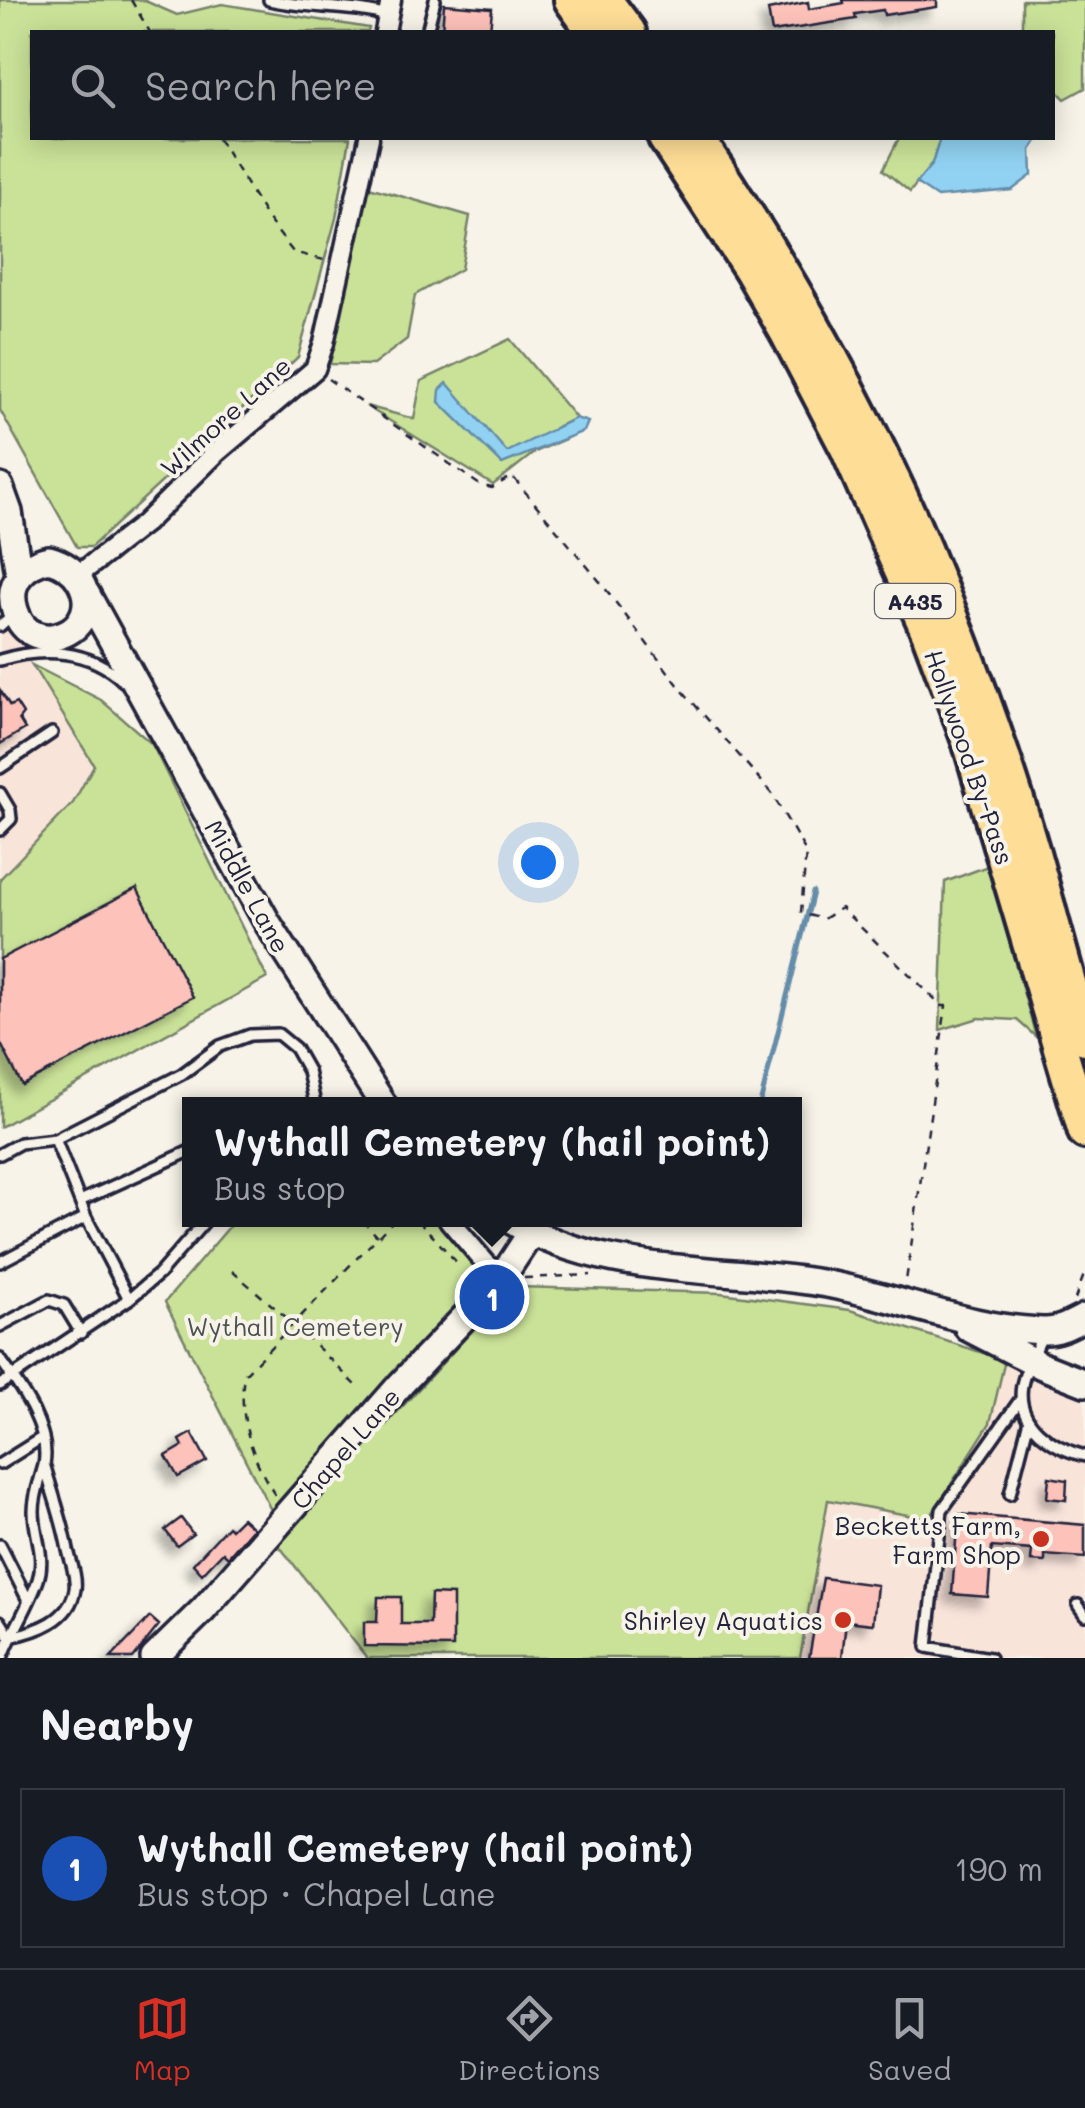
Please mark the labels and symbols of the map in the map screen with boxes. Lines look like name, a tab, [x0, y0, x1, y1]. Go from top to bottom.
street label: Wilmore Lane	[153, 349, 297, 483]
road number: A435	[875, 584, 955, 618]
street label: Hollywood By-Pass	[917, 645, 1022, 869]
street label: Middle Lane	[198, 814, 298, 958]
your location	[513, 837, 564, 888]
pin: 1	[460, 1260, 524, 1334]
park label: Wythall Cemetery	[186, 1310, 404, 1343]
street label: Chapel Lane	[283, 1381, 407, 1515]
place label: Becketts Farm, Farm Shop	[835, 1509, 1021, 1570]
marker: Becketts Farm, Farm Shop	[1030, 1528, 1052, 1550]
place label: Shirley Aquatics	[624, 1604, 823, 1637]
marker: Shirley Aquatics	[832, 1609, 854, 1631]

